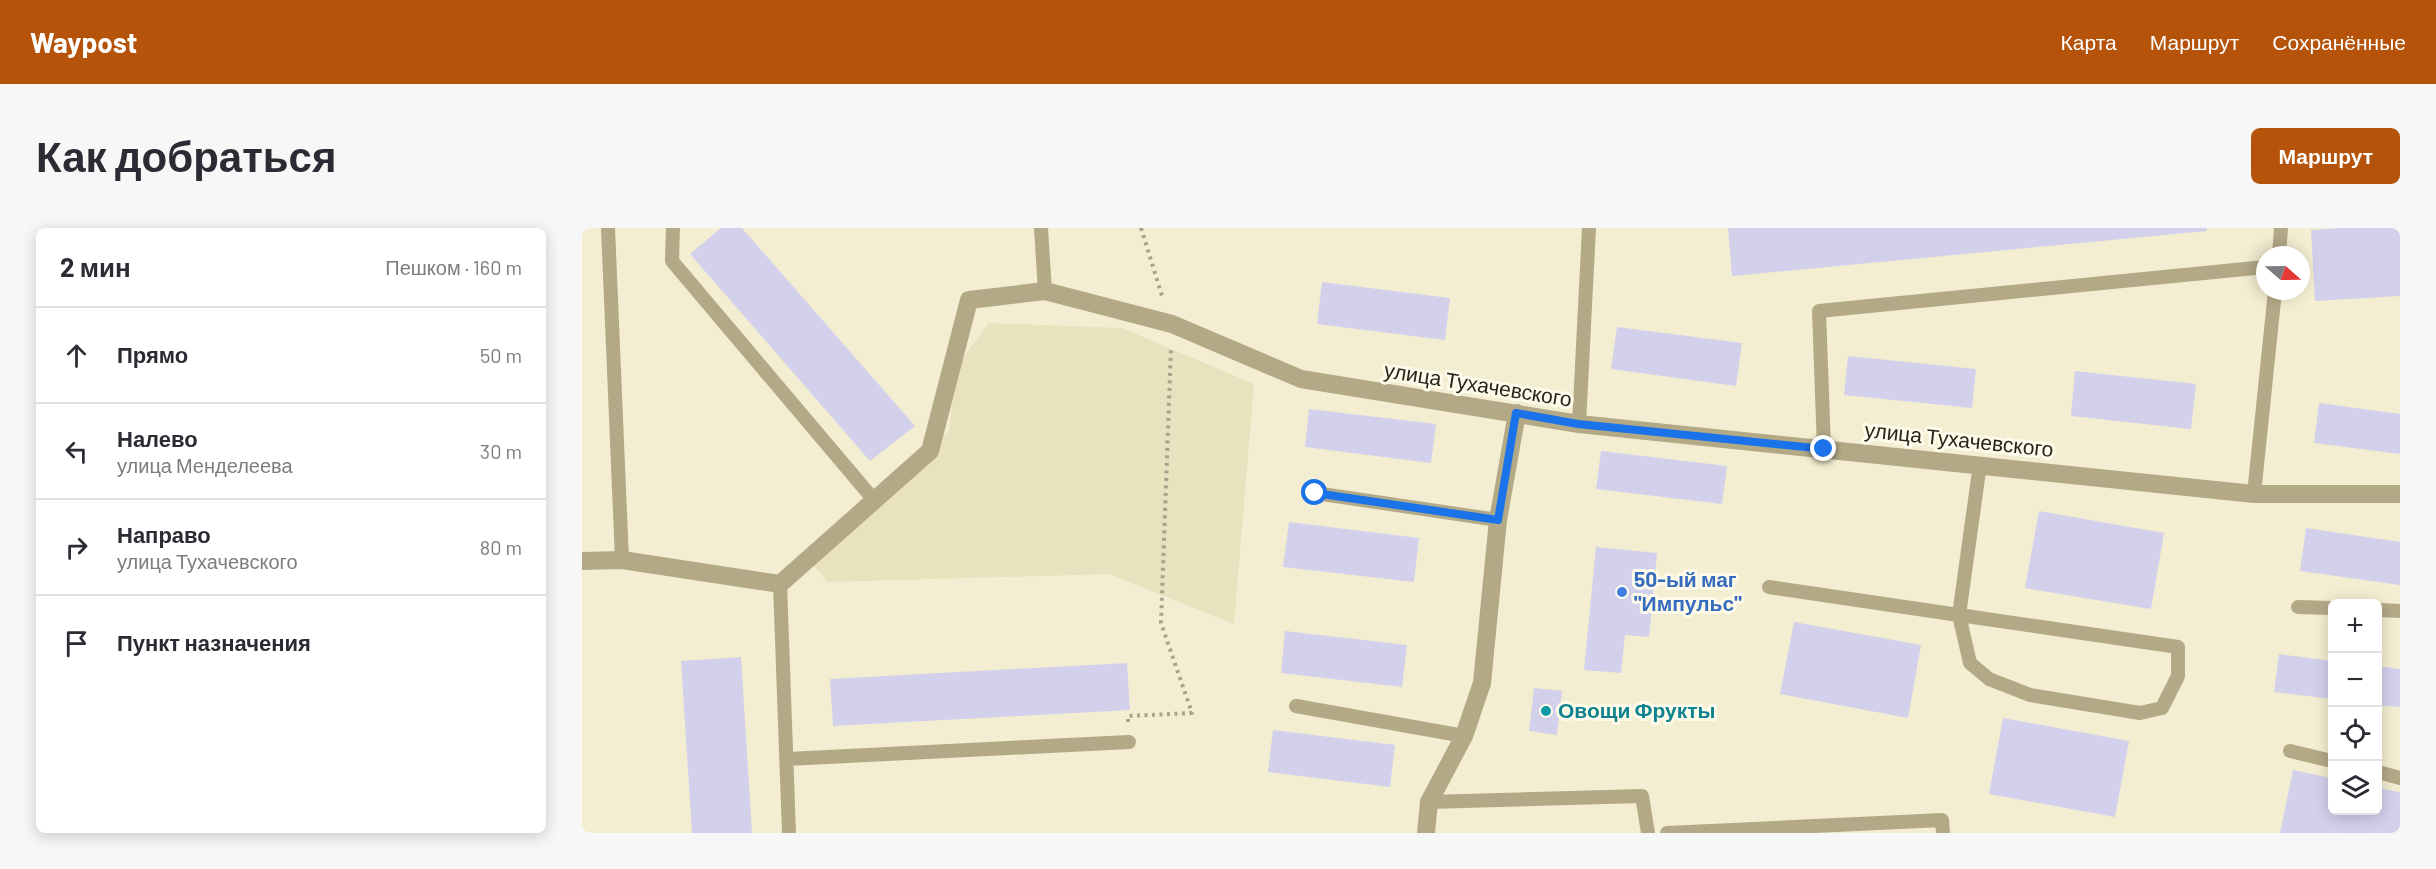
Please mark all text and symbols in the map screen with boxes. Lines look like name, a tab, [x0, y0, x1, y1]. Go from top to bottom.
text: Waypost	[30, 25, 137, 59]
text: Карта	[2061, 29, 2117, 54]
text: Маршрут	[2150, 29, 2239, 54]
text: Сохранённые	[2272, 29, 2406, 54]
button: Маршрут	[2251, 128, 2400, 184]
text: Как добраться	[36, 130, 336, 180]
north arrow	[2256, 246, 2310, 300]
text: 2 мин	[60, 251, 131, 282]
text: Пешком · 160 m	[385, 255, 522, 279]
icon: ahead	[60, 339, 93, 372]
text: Прямо	[117, 341, 188, 367]
text: 50 m	[480, 343, 522, 367]
street label: улица Тухачевского	[1383, 356, 1574, 411]
street label: улица Тухачевского	[1864, 416, 2055, 461]
text: Налево	[117, 425, 198, 451]
icon: left	[60, 435, 93, 468]
route end	[1810, 435, 1836, 461]
text: 30 m	[480, 439, 522, 463]
text: улица Менделеева	[117, 453, 293, 477]
route start	[1301, 479, 1327, 505]
text: Направо	[117, 521, 211, 547]
icon: right	[60, 531, 93, 564]
text: 80 m	[480, 535, 522, 559]
text: улица Тухачевского	[117, 549, 298, 573]
place label: 50-ый маг "Импульс"	[1634, 566, 1742, 615]
marker: 50-ый маг "Импульс"	[1615, 585, 1629, 599]
map controls	[2328, 599, 2382, 815]
button: +	[2328, 599, 2382, 653]
icon: arrive	[60, 627, 93, 660]
text: Пункт назначения	[117, 629, 311, 655]
button: −	[2328, 653, 2382, 707]
place label: Овощи Фрукты	[1558, 697, 1716, 722]
marker: Овощи Фрукты	[1539, 704, 1553, 718]
button: locate	[2328, 707, 2382, 761]
button: layers	[2328, 761, 2382, 815]

